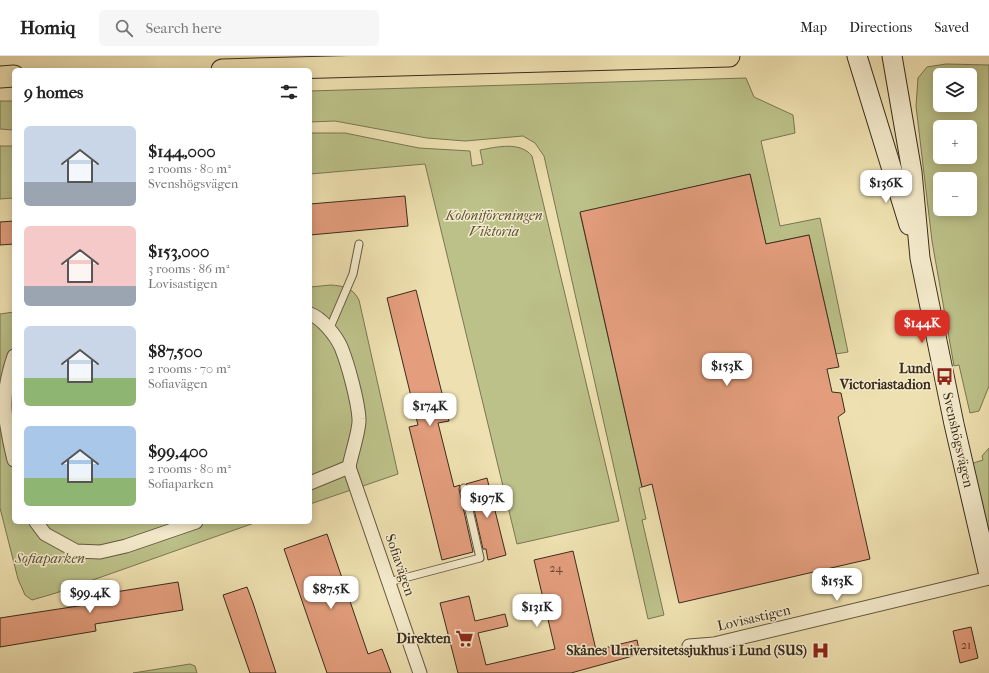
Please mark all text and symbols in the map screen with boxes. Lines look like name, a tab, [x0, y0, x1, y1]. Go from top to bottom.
search box	[99, 10, 379, 46]
text: Homiq	[20, 17, 75, 39]
icon: search	[113, 17, 135, 39]
text: Search here	[145, 19, 222, 37]
text: Map	[800, 19, 827, 36]
text: Directions	[849, 19, 912, 36]
text: Saved	[934, 19, 969, 36]
map controls	[933, 68, 977, 216]
button: layers	[933, 68, 977, 112]
icon: filters	[278, 81, 300, 103]
text: 9 homes	[24, 82, 83, 102]
button: +	[933, 120, 977, 164]
text: $144,000	[148, 141, 216, 161]
icon: home	[56, 142, 104, 190]
text: 2 rooms · 80 m²	[148, 161, 231, 176]
pin: $136K	[858, 170, 914, 204]
button: −	[933, 172, 977, 216]
text: $136K	[869, 175, 903, 190]
text: Svenshögsvägen	[148, 176, 238, 191]
park label: Koloniföreningen Viktoria	[444, 207, 543, 240]
text: $153,000	[148, 241, 209, 261]
icon: home	[56, 242, 104, 290]
text: 3 rooms · 86 m²	[148, 261, 229, 276]
text: Lovisastigen	[148, 276, 218, 291]
pin: $144K	[894, 310, 950, 344]
text: $144K	[904, 315, 940, 330]
text: $87,500	[148, 341, 203, 361]
icon: home	[56, 342, 104, 390]
pin: $153K	[699, 353, 755, 387]
text: $153K	[711, 358, 743, 373]
place label: Lund Victoriastadion	[839, 360, 932, 393]
text: 2 rooms · 70 m²	[148, 361, 231, 376]
bus stop icon: Lund Victoriastadion	[934, 366, 954, 386]
text: Sofiavägen	[148, 376, 208, 391]
street label: Svenshögsvägen	[939, 391, 977, 489]
pin: $174K	[402, 393, 458, 427]
text: $174K	[413, 398, 447, 413]
text: $99,400	[148, 441, 208, 461]
icon: home	[56, 442, 104, 490]
text: 2 rooms · 80 m²	[148, 461, 231, 476]
text: Sofiaparken	[148, 476, 214, 491]
pin: $197K	[459, 485, 515, 519]
text: $197K	[470, 490, 504, 505]
street label: Sofiavägen	[382, 532, 418, 598]
park label: Sofiaparken	[14, 550, 85, 567]
house number: 24	[549, 561, 564, 575]
pin: $153K	[809, 568, 865, 602]
text: $153K	[821, 573, 853, 588]
pin: $87.5K	[298, 576, 364, 610]
pin: $99.4K	[57, 580, 123, 614]
text: $87.5K	[313, 581, 349, 596]
text: $99.4K	[70, 585, 110, 600]
pin: $131K	[509, 594, 565, 628]
text: $131K	[521, 599, 553, 614]
street label: Lovisastigen	[716, 601, 792, 635]
supermarket icon: Direkten	[454, 628, 474, 648]
place label: Direkten	[396, 630, 452, 647]
house number: 21	[961, 638, 971, 652]
hospital icon: Skånes Universitetssjukhus i Lund (SUS)	[810, 640, 830, 660]
place label: Skånes Universitetssjukhus i Lund (SUS)	[566, 642, 807, 659]

